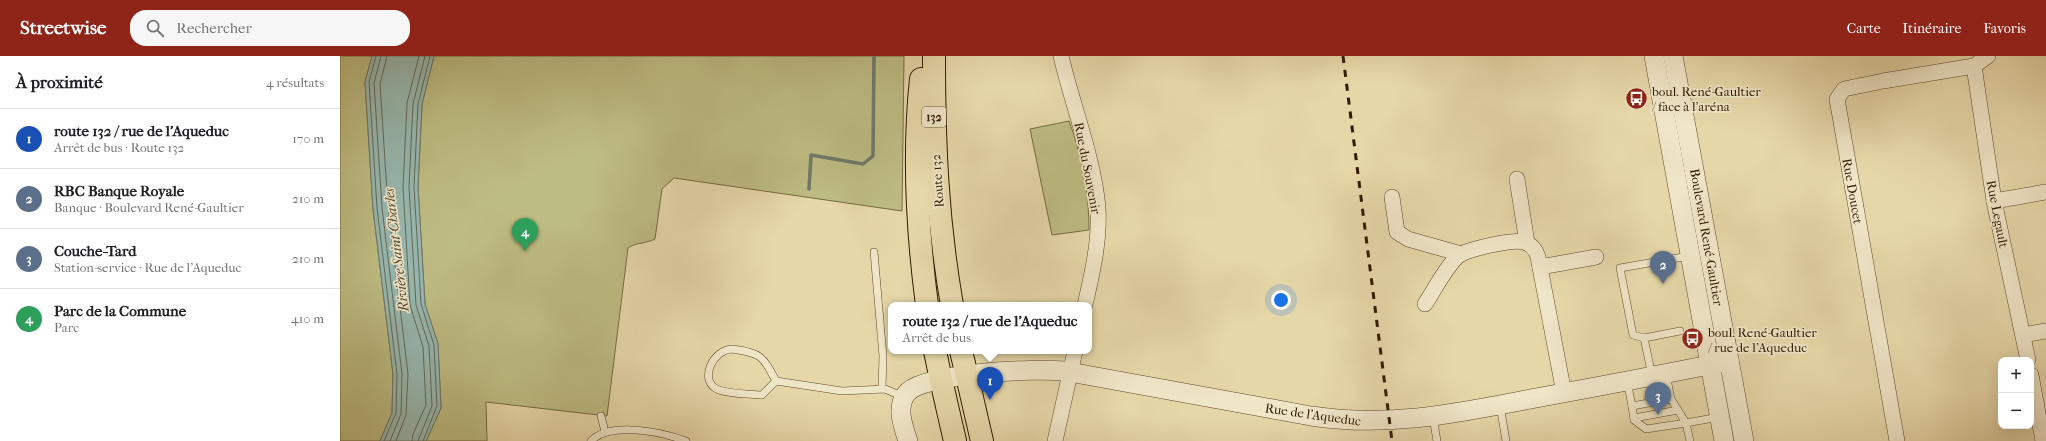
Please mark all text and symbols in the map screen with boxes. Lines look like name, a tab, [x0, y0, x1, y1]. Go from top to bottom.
search box	[130, 10, 410, 46]
text: Streetwise	[20, 17, 106, 39]
icon: search	[144, 17, 166, 39]
text: Rechercher	[176, 19, 252, 37]
text: Carte	[1847, 20, 1881, 37]
text: Itinéraire	[1903, 20, 1961, 37]
text: Favoris	[1983, 20, 2026, 37]
text: À proximité	[16, 72, 103, 92]
text: 4 résultats	[266, 75, 324, 90]
place label: boul. René-Gaultier / face à l'aréna	[1651, 84, 1761, 114]
bus stop icon: boul. René-Gaultier / face à l'aréna	[1623, 85, 1649, 111]
road number: 132	[922, 107, 946, 127]
street label: Rue du Souvenir	[1071, 121, 1104, 216]
text: route 132 / rue de l'Aqueduc	[54, 122, 229, 140]
text: 1	[27, 131, 31, 146]
text: 170 m	[292, 131, 324, 146]
text: Arrêt de bus · Route 132	[54, 140, 184, 155]
street label: Route 132	[928, 153, 947, 208]
street label: Rue Doucet	[1839, 157, 1866, 225]
street label: Boulevard René-Gaultier	[1687, 167, 1726, 307]
street label: Rue Legault	[1984, 179, 2011, 249]
text: RBC Banque Royale	[54, 182, 184, 200]
water label: Rivière Saint-Charles	[380, 187, 413, 314]
text: 2	[26, 191, 32, 206]
text: 210 m	[292, 191, 324, 206]
text: Banque · Boulevard René-Gaultier	[54, 200, 244, 215]
pin: 4	[512, 218, 538, 251]
text: Couche-Tard	[54, 242, 136, 260]
text: 3	[26, 251, 32, 266]
text: 210 m	[292, 251, 324, 266]
pin: 2	[1650, 251, 1676, 284]
text: Station-service · Rue de l'Aqueduc	[54, 260, 241, 275]
your location	[1271, 290, 1291, 310]
text: Parc de la Commune	[54, 302, 186, 320]
popup	[888, 302, 1092, 354]
text: 4	[25, 311, 33, 326]
text: 410 m	[291, 311, 324, 326]
text: route 132 / rue de l'Aqueduc	[903, 312, 1077, 330]
text: Parc	[54, 320, 79, 335]
place label: boul. René-Gaultier / rue de l'Aqueduc	[1707, 325, 1817, 355]
bus stop icon: boul. René-Gaultier / rue de l'Aqueduc	[1679, 326, 1705, 352]
text: Arrêt de bus	[903, 330, 971, 345]
map controls	[1998, 357, 2034, 429]
button: +	[1998, 357, 2034, 393]
pin: 1	[977, 367, 1003, 400]
pin: 3	[1645, 382, 1671, 415]
button: −	[1998, 393, 2034, 429]
street label: Rue de l'Aqueduc	[1264, 400, 1362, 429]

